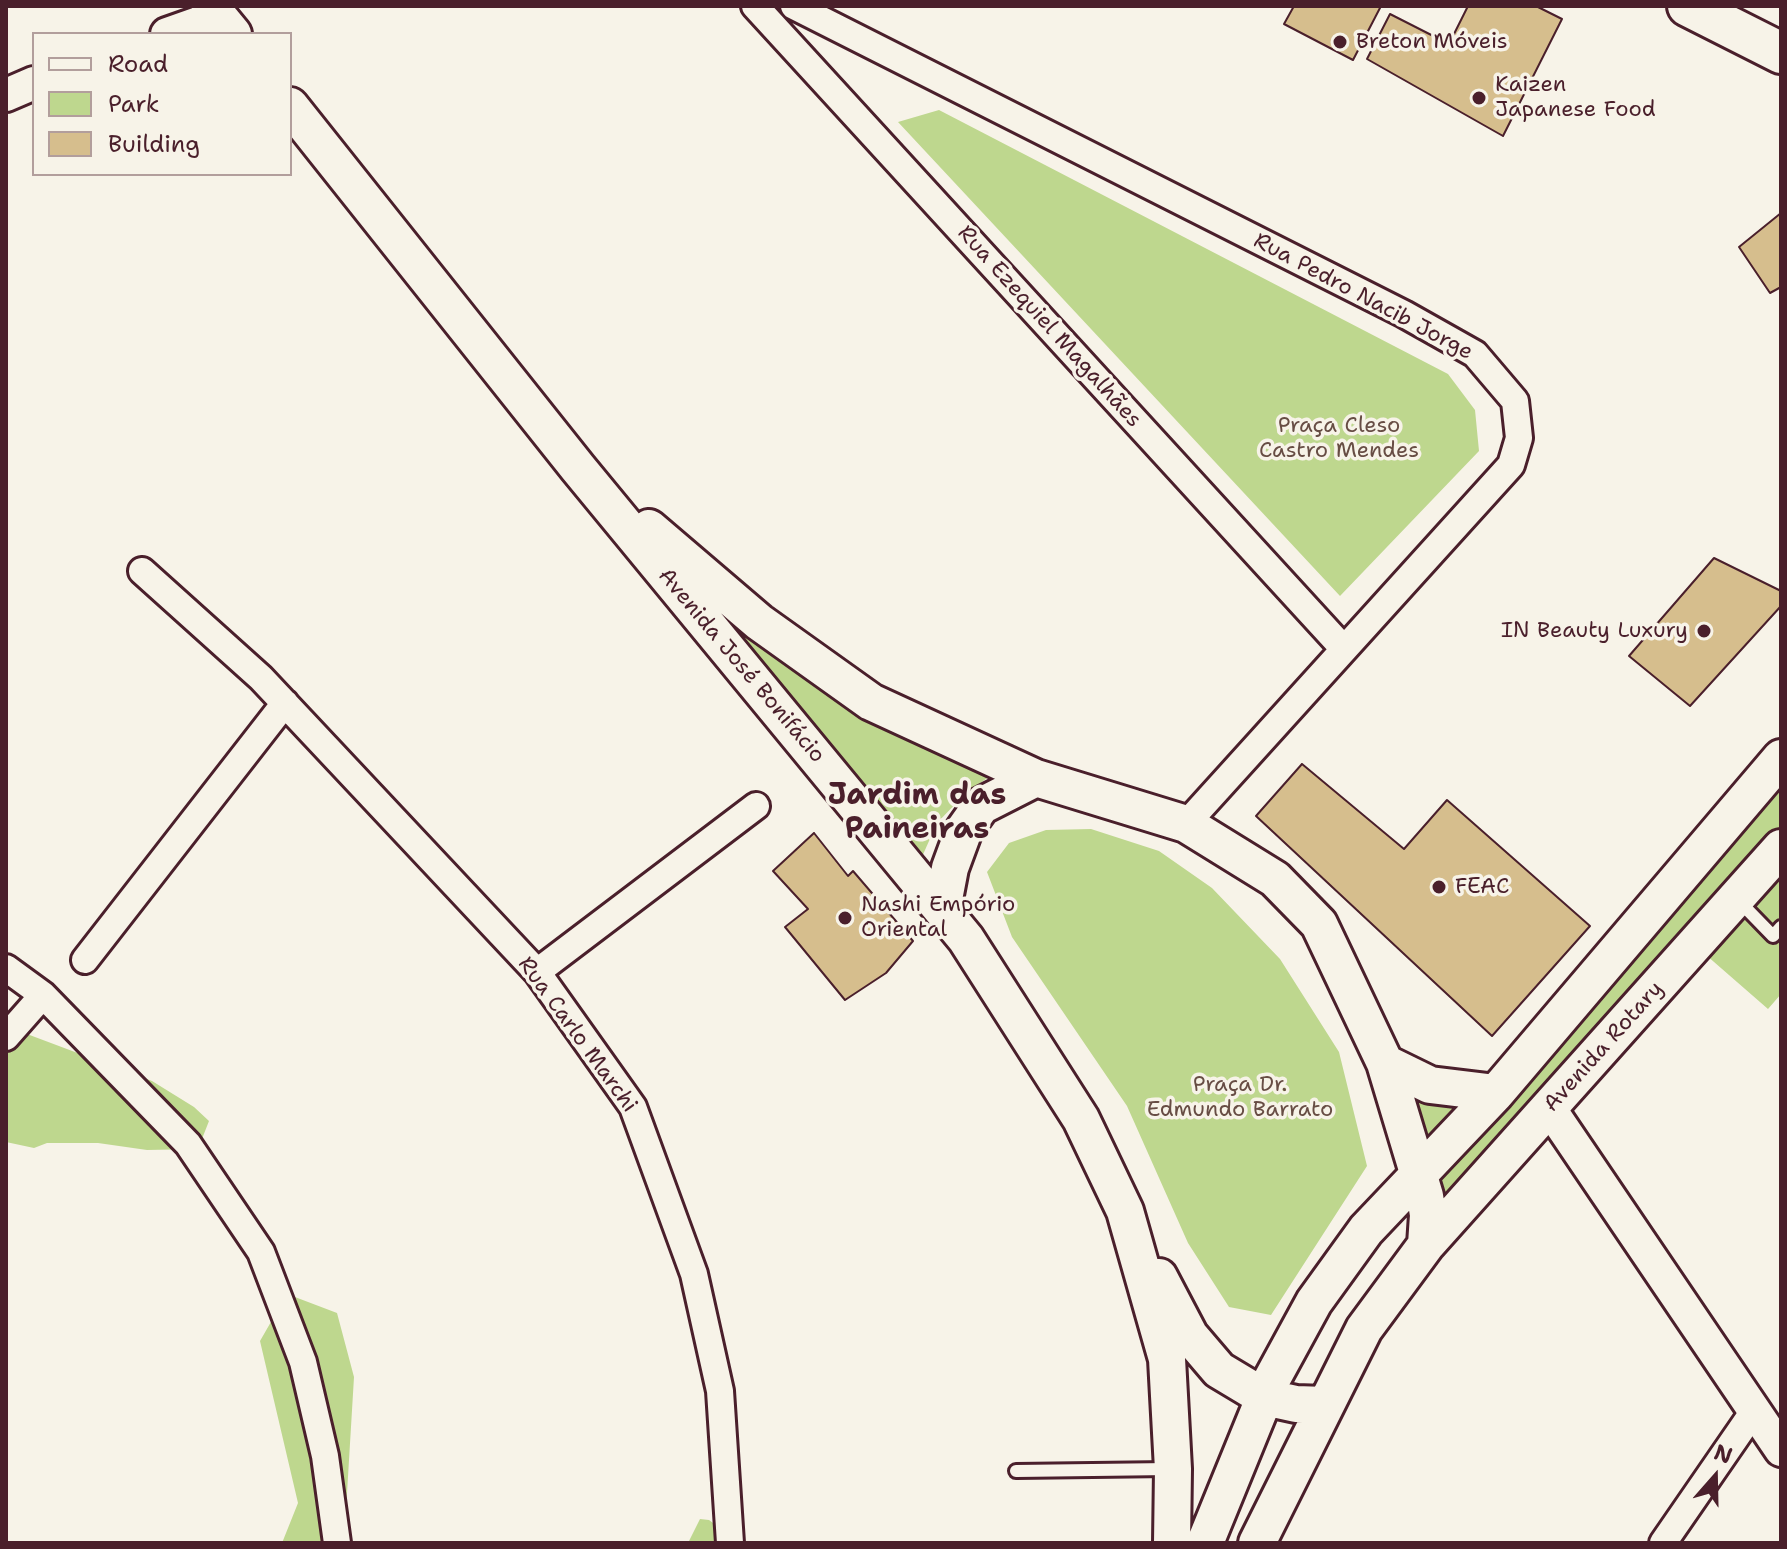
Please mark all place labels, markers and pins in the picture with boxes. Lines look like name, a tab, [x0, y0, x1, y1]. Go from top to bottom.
place label: Breton Móveis	[1356, 29, 1508, 55]
marker: Breton Móveis	[1331, 33, 1349, 51]
place label: Kaizen Japanese Food	[1495, 72, 1656, 124]
marker: Kaizen Japanese Food	[1470, 89, 1488, 107]
place label: IN Beauty Luxury	[1501, 618, 1688, 644]
marker: IN Beauty Luxury	[1695, 622, 1713, 640]
place label: FEAC	[1455, 874, 1510, 900]
marker: FEAC	[1430, 878, 1448, 896]
place label: Nashi Empório Oriental	[861, 892, 1015, 944]
marker: Nashi Empório Oriental	[836, 909, 854, 927]

